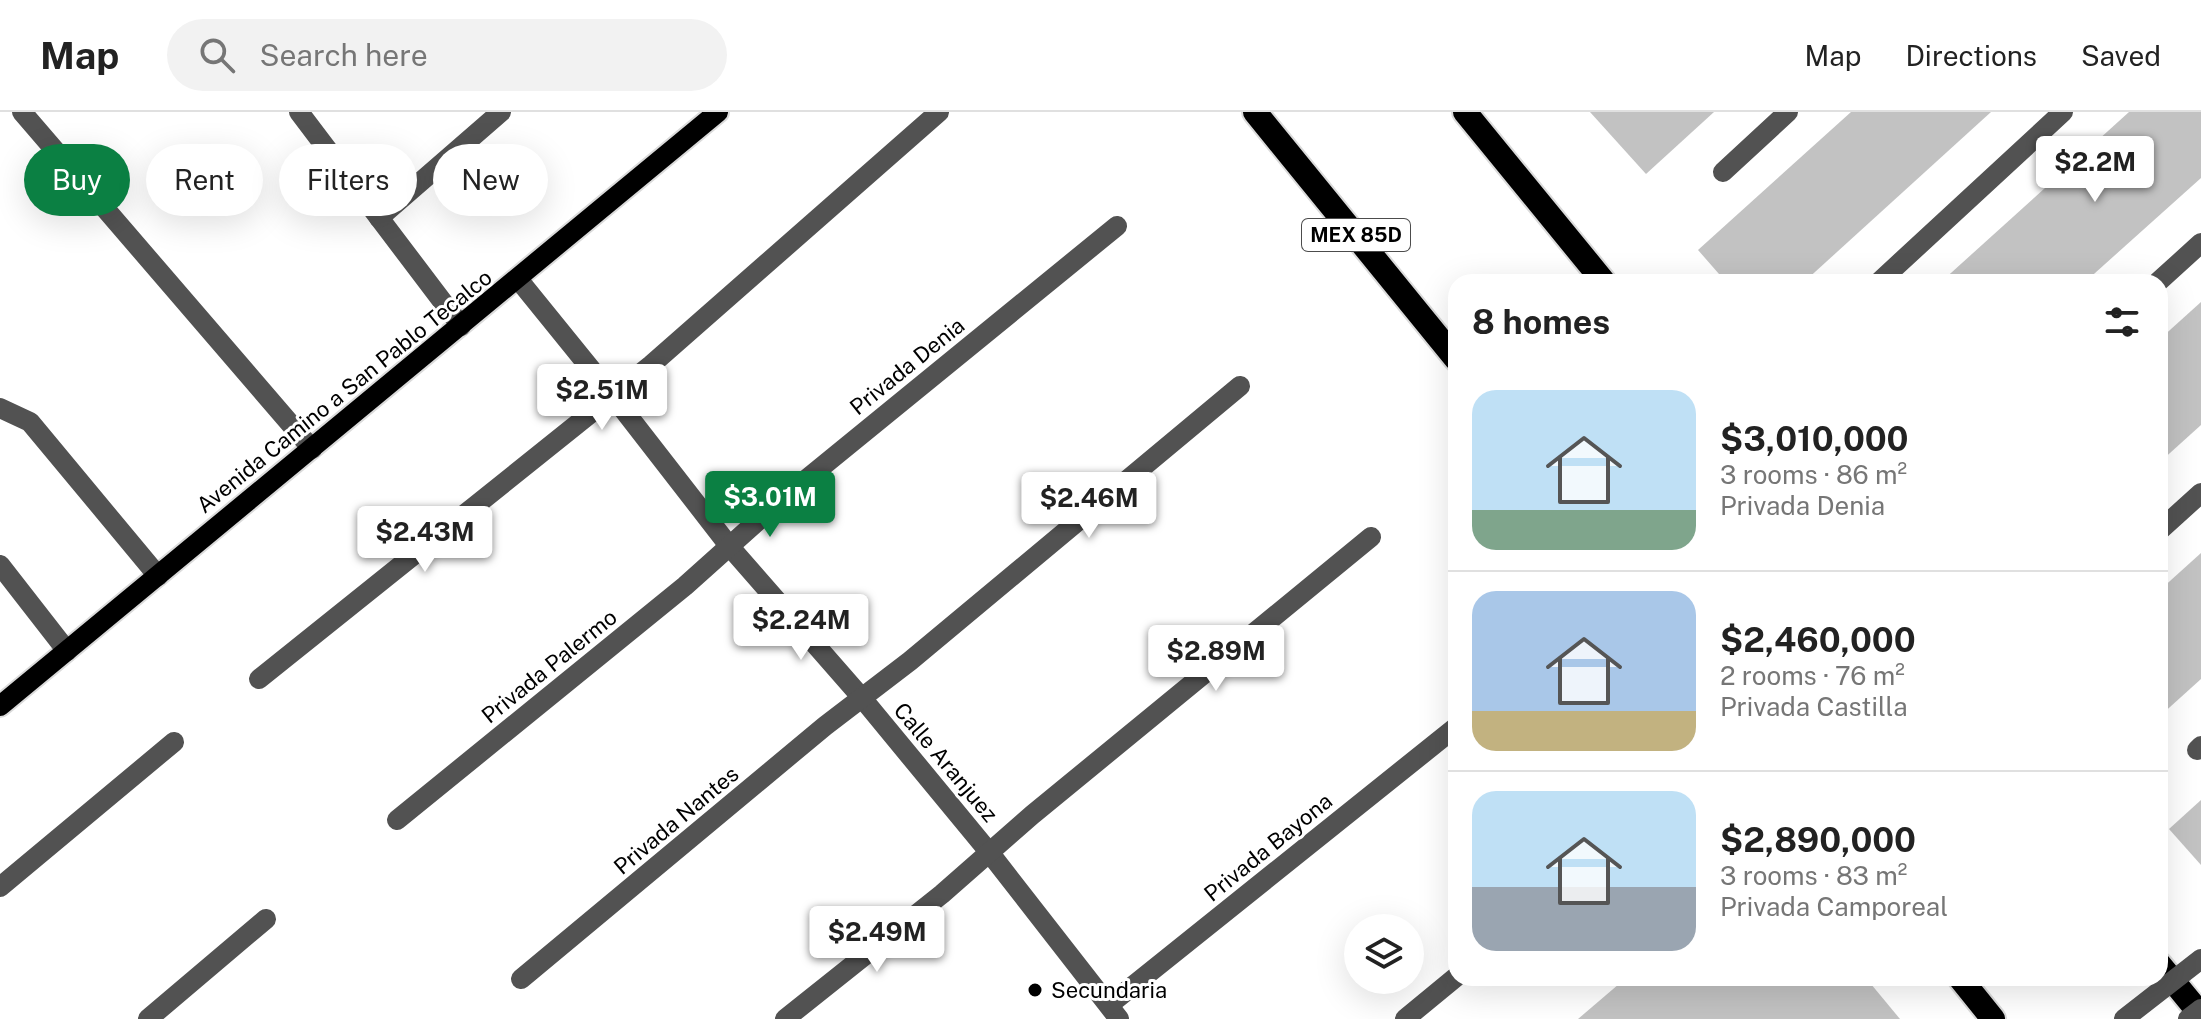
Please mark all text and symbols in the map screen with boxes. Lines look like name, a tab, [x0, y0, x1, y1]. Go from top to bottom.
search box	[167, 19, 727, 91]
text: Map	[40, 33, 119, 78]
icon: search	[195, 33, 239, 77]
text: Search here	[259, 37, 428, 73]
text: Map	[1805, 39, 1861, 72]
text: Directions	[1905, 39, 2037, 72]
text: Saved	[2081, 39, 2161, 72]
pin: $2.2M	[2039, 136, 2151, 204]
chip: Buy	[24, 144, 130, 216]
chip: Rent	[146, 144, 263, 216]
chip: Filters	[279, 144, 417, 216]
chip: New	[433, 144, 548, 216]
text: $2.2M	[2054, 146, 2136, 177]
road number: MEX 85D	[1302, 219, 1410, 251]
street label: Avenida Camino a San Pablo Tecalco	[191, 264, 497, 518]
icon: filters	[2100, 300, 2144, 344]
text: 8 homes	[1472, 302, 1610, 342]
street label: Privada Denia	[845, 312, 969, 420]
pin: $2.51M	[537, 364, 667, 432]
text: $2.51M	[555, 374, 649, 405]
text: $3,010,000	[1720, 419, 1909, 459]
icon: home	[1536, 422, 1632, 518]
text: 3 rooms · 86 m²	[1720, 459, 1907, 490]
pin: $3.01M	[705, 471, 835, 539]
pin: $2.46M	[1024, 472, 1154, 540]
text: $3.01M	[723, 481, 817, 512]
text: $2.46M	[1039, 482, 1139, 513]
text: Privada Denia	[1720, 490, 1885, 521]
pin: $2.43M	[360, 506, 490, 574]
text: $2.43M	[375, 516, 475, 547]
pin: $2.24M	[736, 594, 866, 662]
street label: Privada Palermo	[476, 604, 622, 728]
text: $2.24M	[751, 604, 851, 635]
text: $2,460,000	[1720, 620, 1916, 660]
icon: home	[1536, 623, 1632, 719]
pin: $2.89M	[1151, 625, 1281, 693]
text: $2.89M	[1166, 635, 1266, 666]
text: 2 rooms · 76 m²	[1720, 660, 1905, 691]
text: Privada Castilla	[1720, 691, 1908, 722]
street label: Calle Aranjuez	[889, 697, 1003, 827]
street label: Privada Nantes	[609, 760, 743, 880]
street label: Privada Bayona	[1199, 787, 1337, 907]
text: $2,890,000	[1720, 820, 1916, 860]
icon: home	[1536, 823, 1632, 919]
text: 3 rooms · 83 m²	[1720, 860, 1907, 891]
text: Privada Camporeal	[1720, 891, 1948, 922]
pin: $2.49M	[812, 906, 942, 974]
map controls	[1344, 914, 1424, 994]
button: layers	[1344, 914, 1424, 994]
text: $2.49M	[827, 916, 927, 947]
place label: Secundaria	[1051, 977, 1167, 1003]
marker: Secundaria	[1026, 981, 1044, 999]

